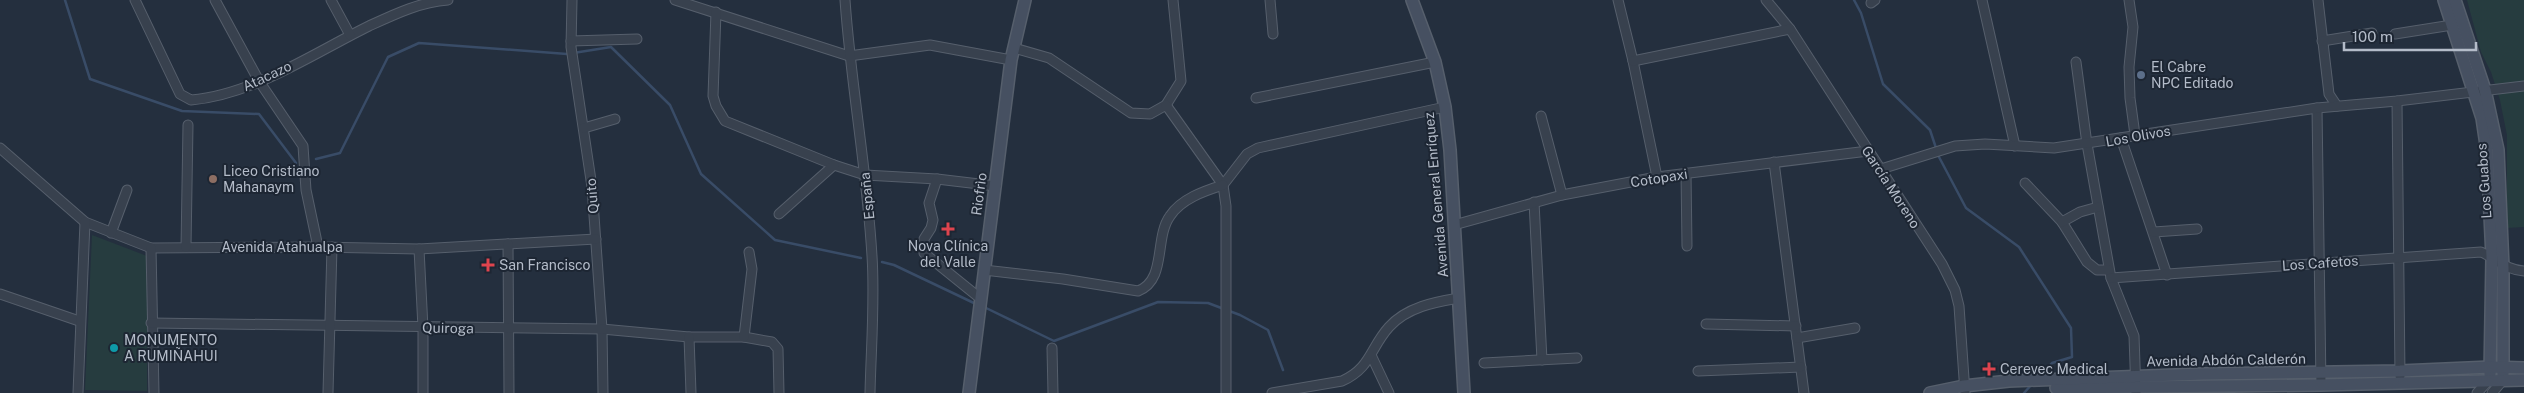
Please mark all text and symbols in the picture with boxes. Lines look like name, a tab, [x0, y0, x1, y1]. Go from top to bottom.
scale bar	[2344, 20, 2476, 52]
text: 100 m	[2352, 28, 2393, 45]
street label: Atacazo	[240, 58, 294, 94]
place label: El Cabre NPC Editado	[2151, 59, 2234, 91]
marker: El Cabre NPC Editado	[2135, 69, 2147, 81]
street label: Avenida General Enríquez	[1421, 111, 1451, 278]
street label: Los Olivos	[2104, 122, 2172, 150]
street label: García Moreno	[1858, 143, 1924, 231]
street label: Los Guabos	[2473, 143, 2495, 219]
place label: Liceo Cristiano Mahanaym	[223, 163, 320, 195]
street label: Cotopaxi	[1629, 166, 1689, 190]
street label: España	[857, 172, 877, 220]
street label: Riofrìo	[968, 172, 990, 216]
marker: Liceo Cristiano Mahanaym	[207, 173, 219, 185]
street label: Quito	[582, 178, 602, 214]
marker: Nova Clínica del Valle	[941, 222, 955, 236]
place label: Nova Clínica del Valle	[908, 238, 988, 270]
street label: Avenida Atahualpa	[221, 239, 343, 255]
street label: Los Cafetos	[2281, 252, 2359, 274]
place label: San Francisco	[499, 257, 591, 273]
marker: San Francisco	[481, 258, 495, 272]
street label: Quiroga	[422, 320, 474, 336]
place label: MONUMENTO A RUMIÑAHUI	[124, 332, 218, 364]
marker: MONUMENTO A RUMIÑAHUI	[108, 342, 120, 354]
street label: Avenida Abdón Calderón	[2146, 351, 2306, 369]
place label: Cerevec Medical	[2000, 361, 2108, 377]
marker: Cerevec Medical	[1982, 362, 1996, 376]

